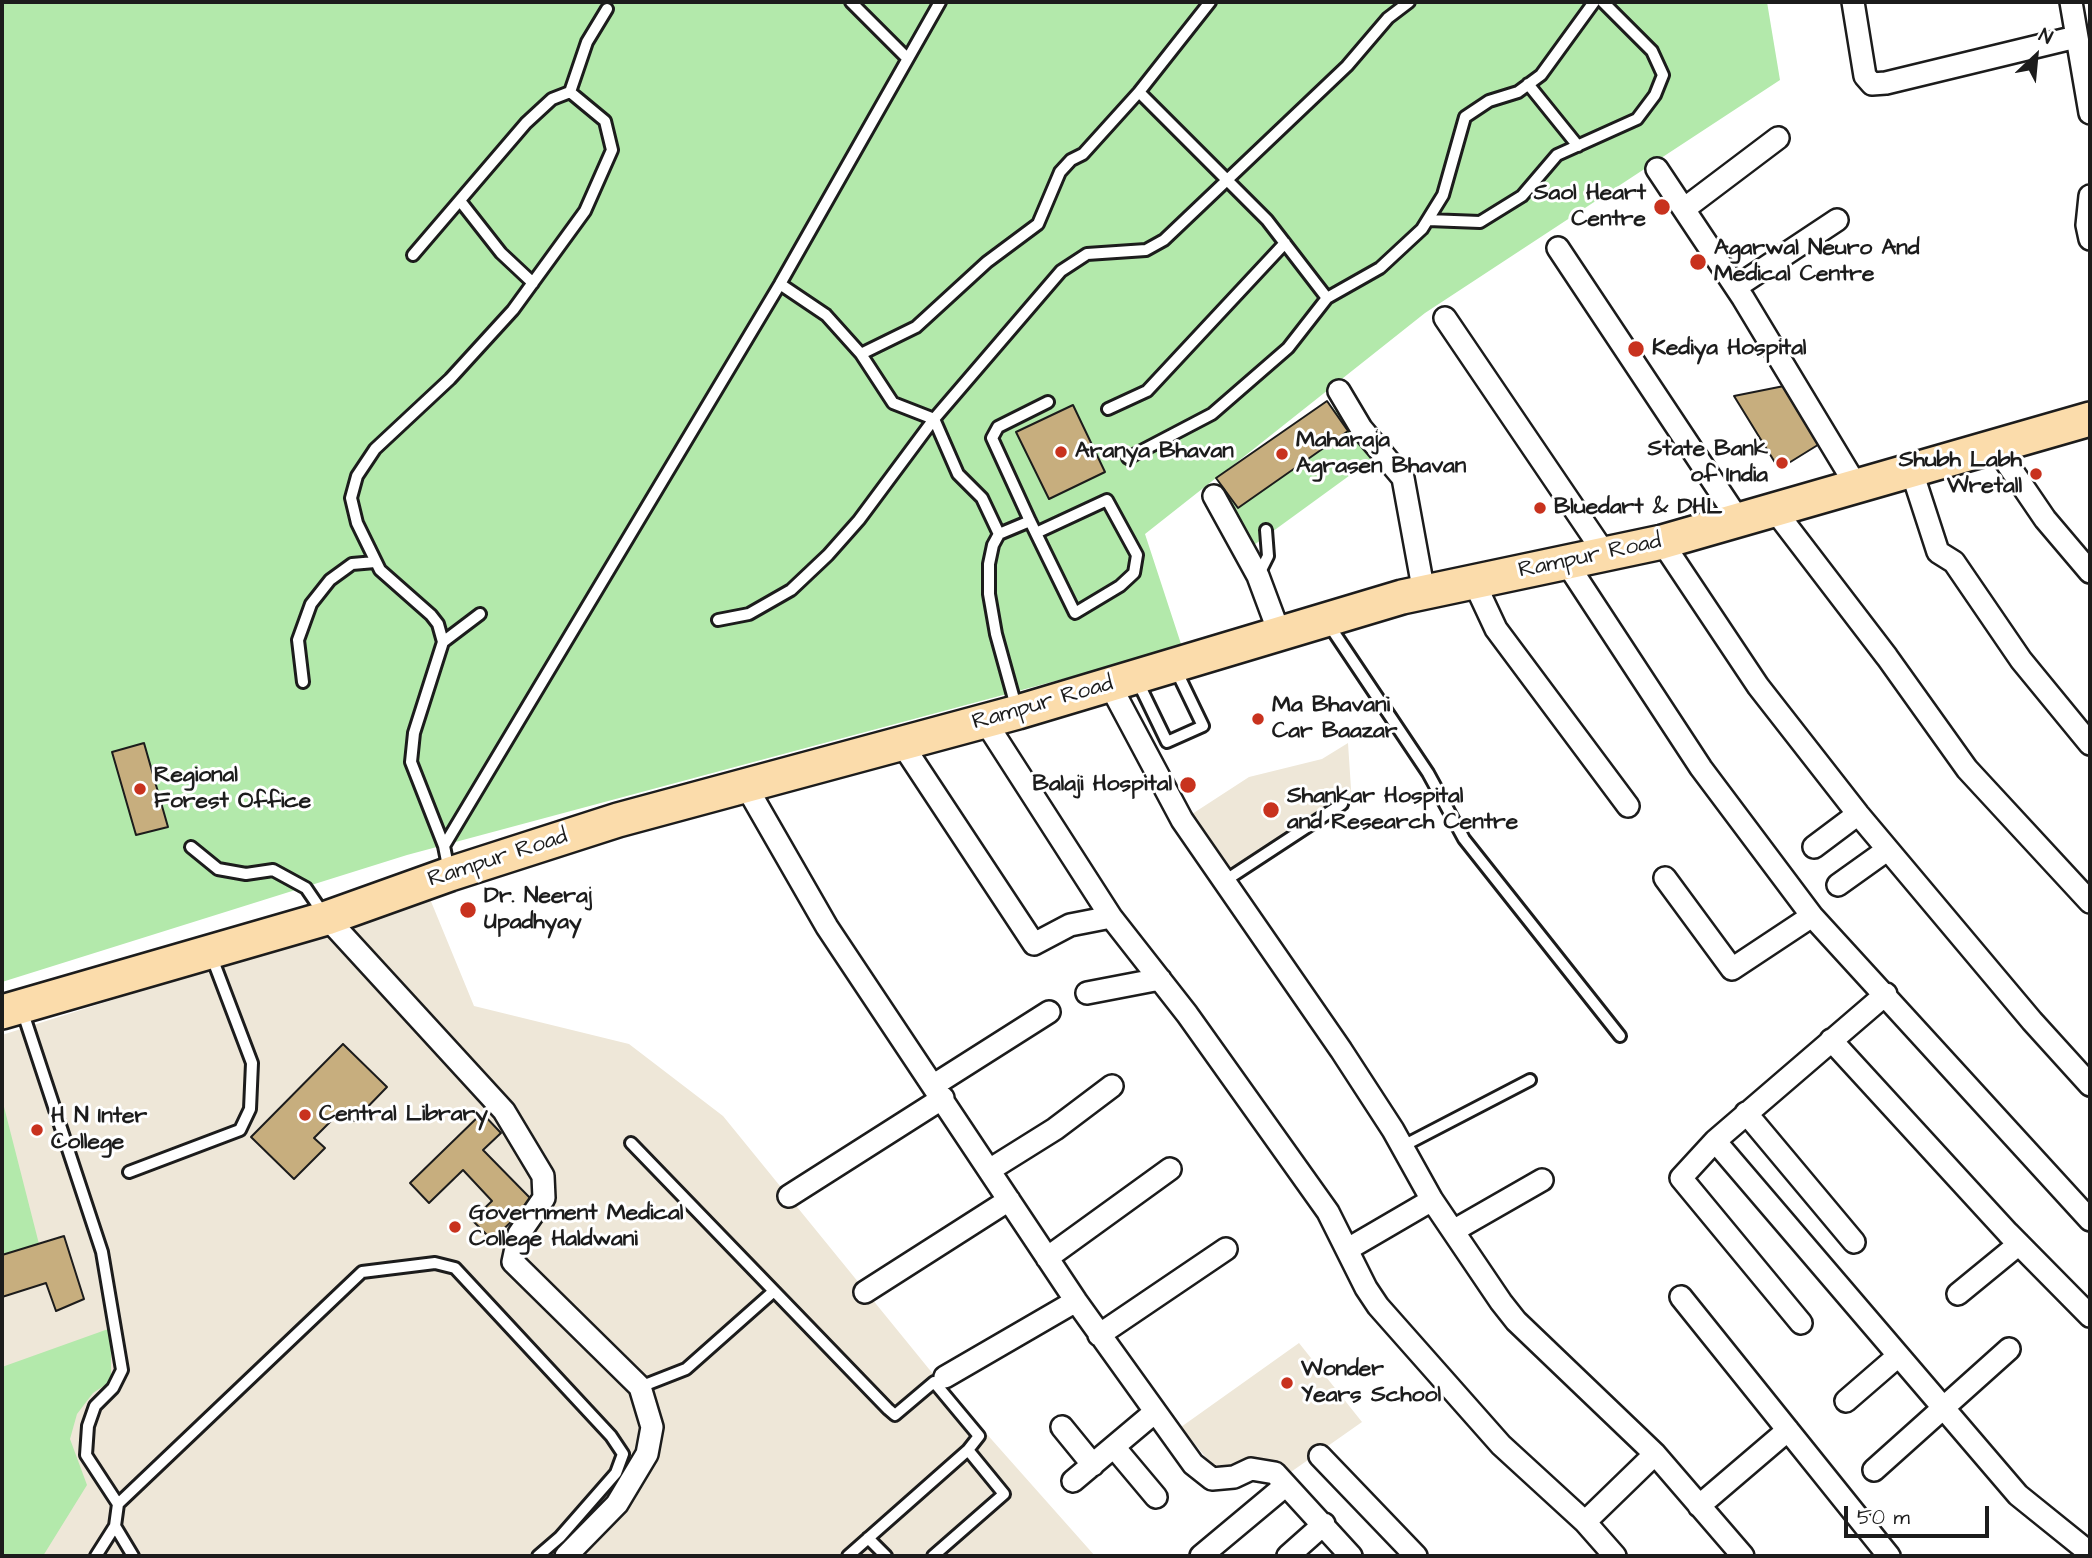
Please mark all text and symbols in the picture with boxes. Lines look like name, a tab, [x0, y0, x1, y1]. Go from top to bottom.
north arrow	[2001, 21, 2071, 91]
text: N	[2034, 22, 2057, 51]
place label: Saol Heart Centre	[1534, 180, 1646, 234]
marker: Saol Heart Centre	[1652, 197, 1672, 217]
place label: Agarwal Neuro And Medical Centre	[1714, 235, 1920, 289]
marker: Agarwal Neuro And Medical Centre	[1688, 252, 1708, 272]
place label: Kediya Hospital	[1652, 335, 1806, 363]
marker: Kediya Hospital	[1626, 339, 1646, 359]
place label: Maharaja Agrasen Bhavan	[1296, 427, 1466, 481]
place label: State Bank of India	[1648, 436, 1768, 490]
place label: Aranya Bhavan	[1075, 438, 1234, 466]
marker: Aranya Bhavan	[1053, 444, 1069, 460]
marker: Maharaja Agrasen Bhavan	[1274, 446, 1290, 462]
place label: Shubh Labh Wretall	[1899, 447, 2022, 501]
marker: State Bank of India	[1774, 455, 1790, 471]
marker: Shubh Labh Wretall	[2028, 466, 2044, 482]
place label: Bluedart & DHL	[1554, 494, 1722, 522]
marker: Bluedart & DHL	[1532, 500, 1548, 516]
street label: Rampur Road	[1516, 528, 1664, 586]
street label: Rampur Road	[969, 671, 1117, 737]
place label: Ma Bhavani Car Baazar	[1272, 692, 1397, 746]
marker: Ma Bhavani Car Baazar	[1250, 711, 1266, 727]
place label: Regional Forest Office	[154, 762, 311, 816]
place label: Balaji Hospital	[1033, 771, 1172, 799]
marker: Balaji Hospital	[1178, 775, 1198, 795]
marker: Regional Forest Office	[132, 781, 148, 797]
place label: Shankar Hospital and Research Centre	[1287, 783, 1518, 837]
marker: Shankar Hospital and Research Centre	[1261, 800, 1281, 820]
street label: Rampur Road	[425, 823, 571, 895]
place label: Dr. Neeraj Upadhyay	[484, 883, 592, 937]
marker: Dr. Neeraj Upadhyay	[458, 900, 478, 920]
place label: Central Library	[319, 1101, 488, 1129]
place label: H N Inter College	[51, 1103, 147, 1157]
marker: Central Library	[297, 1107, 313, 1123]
marker: H N Inter College	[29, 1122, 45, 1138]
place label: Government Medical College Haldwani	[469, 1200, 683, 1254]
marker: Government Medical College Haldwani	[447, 1219, 463, 1235]
place label: Wonder Years School	[1301, 1356, 1441, 1410]
marker: Wonder Years School	[1279, 1375, 1295, 1391]
scale bar	[1847, 1492, 1992, 1536]
text: 50 m	[1857, 1503, 1910, 1532]

